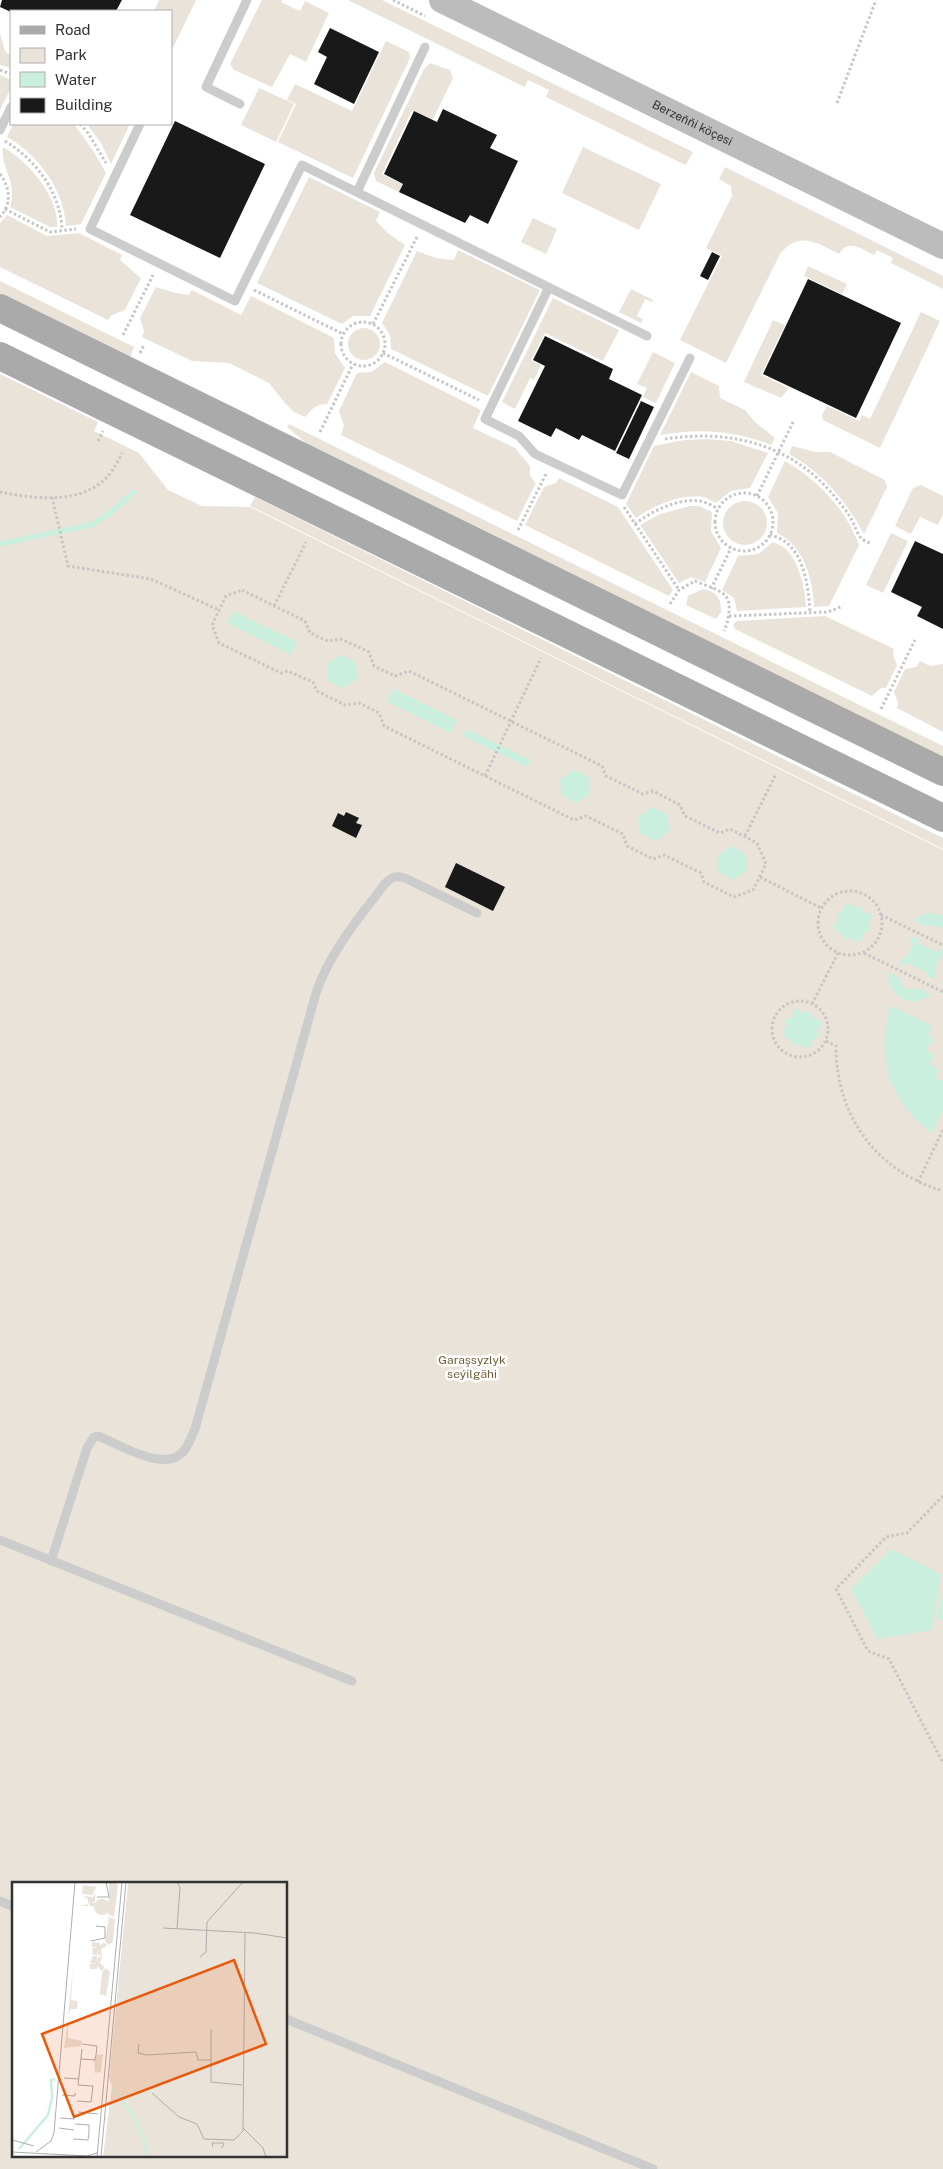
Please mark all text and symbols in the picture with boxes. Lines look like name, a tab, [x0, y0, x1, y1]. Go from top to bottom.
legend	[10, 10, 172, 125]
text: Road	[55, 21, 91, 38]
text: Park	[55, 46, 87, 63]
text: Water	[55, 71, 97, 88]
text: Building	[55, 96, 113, 113]
street label: Berzeňňi köçesi	[650, 97, 735, 149]
park label: Garaşsyzlyk seýilgähi	[438, 1353, 506, 1381]
inset map	[12, 1882, 288, 2156]

